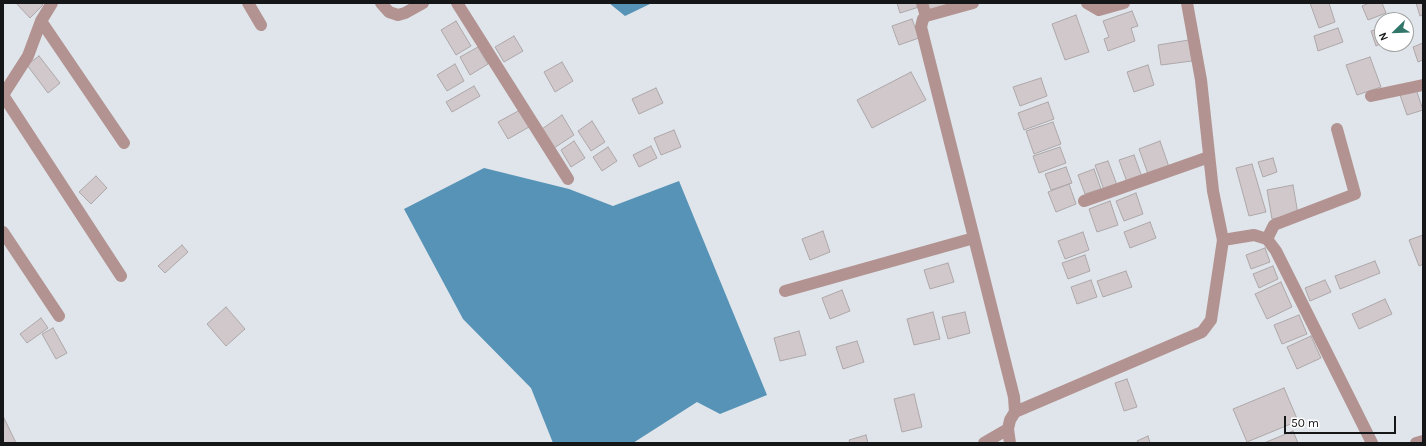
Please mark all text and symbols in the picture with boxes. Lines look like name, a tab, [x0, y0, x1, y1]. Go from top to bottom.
north arrow	[1374, 12, 1414, 52]
text: N	[1376, 30, 1391, 43]
scale bar	[1286, 408, 1398, 434]
text: 50 m	[1291, 416, 1319, 430]

